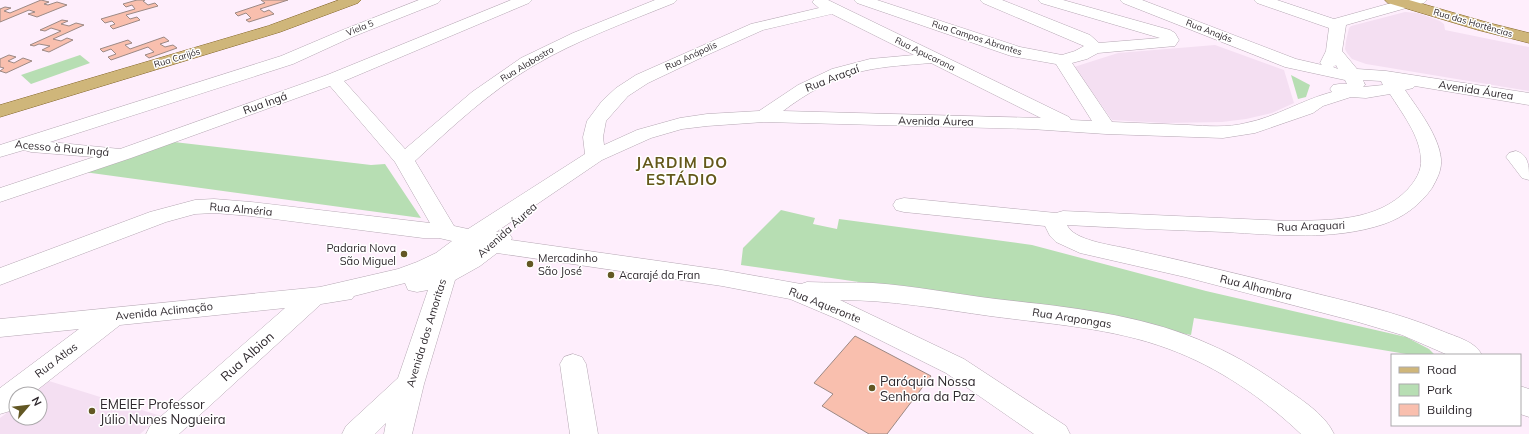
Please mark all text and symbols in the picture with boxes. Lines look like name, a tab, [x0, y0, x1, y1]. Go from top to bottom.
street label: Rua das Hortências	[1432, 6, 1514, 39]
street label: Viela 5	[344, 17, 376, 38]
street label: Rua Anajás	[1185, 17, 1234, 44]
street label: Rua Campos Abrantes	[931, 18, 1024, 57]
street label: Rua Apucarana	[893, 34, 957, 73]
street label: Rua Anápolis	[663, 39, 718, 72]
street label: Rua Alabastro	[498, 43, 555, 84]
street label: Rua Carijós	[152, 45, 201, 70]
street label: Rua Araçaí	[803, 61, 862, 95]
street label: Avenida Áurea	[1438, 77, 1514, 103]
street label: Rua Ingá	[241, 89, 289, 117]
street label: Avenida Áurea	[898, 113, 974, 129]
street label: Acesso à Rua Ingá	[14, 137, 110, 159]
district label: JARDIM DO ESTÁDIO	[636, 153, 728, 189]
street label: Rua Alméria	[209, 199, 273, 219]
street label: Avenida Áurea	[474, 199, 540, 261]
street label: Rua Araguari	[1277, 218, 1345, 234]
place label: Padaria Nova São Miguel	[326, 241, 396, 268]
marker: Padaria Nova São Miguel	[399, 249, 409, 259]
place label: Mercadinho São José	[538, 251, 598, 278]
marker: Mercadinho São José	[525, 259, 535, 269]
place label: Acarajé da Fran	[619, 268, 700, 282]
marker: Acarajé da Fran	[606, 270, 616, 280]
street label: Rua Alhambra	[1218, 271, 1294, 303]
street label: Avenida dos Amoritas	[403, 277, 449, 389]
street label: Rua Aqueronte	[787, 284, 863, 326]
street label: Avenida Aclimação	[115, 299, 213, 323]
street label: Rua Arapongas	[1031, 305, 1113, 331]
street label: Rua Albion	[217, 328, 277, 384]
street label: Rua Atlas	[32, 339, 80, 381]
legend	[1391, 354, 1521, 426]
text: Road	[1427, 362, 1456, 377]
place label: Paróquia Nossa Senhora da Paz	[880, 373, 976, 404]
text: Park	[1427, 382, 1453, 397]
marker: Paróquia Nossa Senhora da Paz	[867, 383, 877, 393]
north arrow	[8, 386, 48, 426]
text: N	[29, 394, 45, 408]
place label: EMEIEF Professor Júlio Nunes Nogueira	[100, 396, 226, 427]
text: Building	[1427, 402, 1472, 417]
marker: EMEIEF Professor Júlio Nunes Nogueira	[87, 406, 97, 416]

